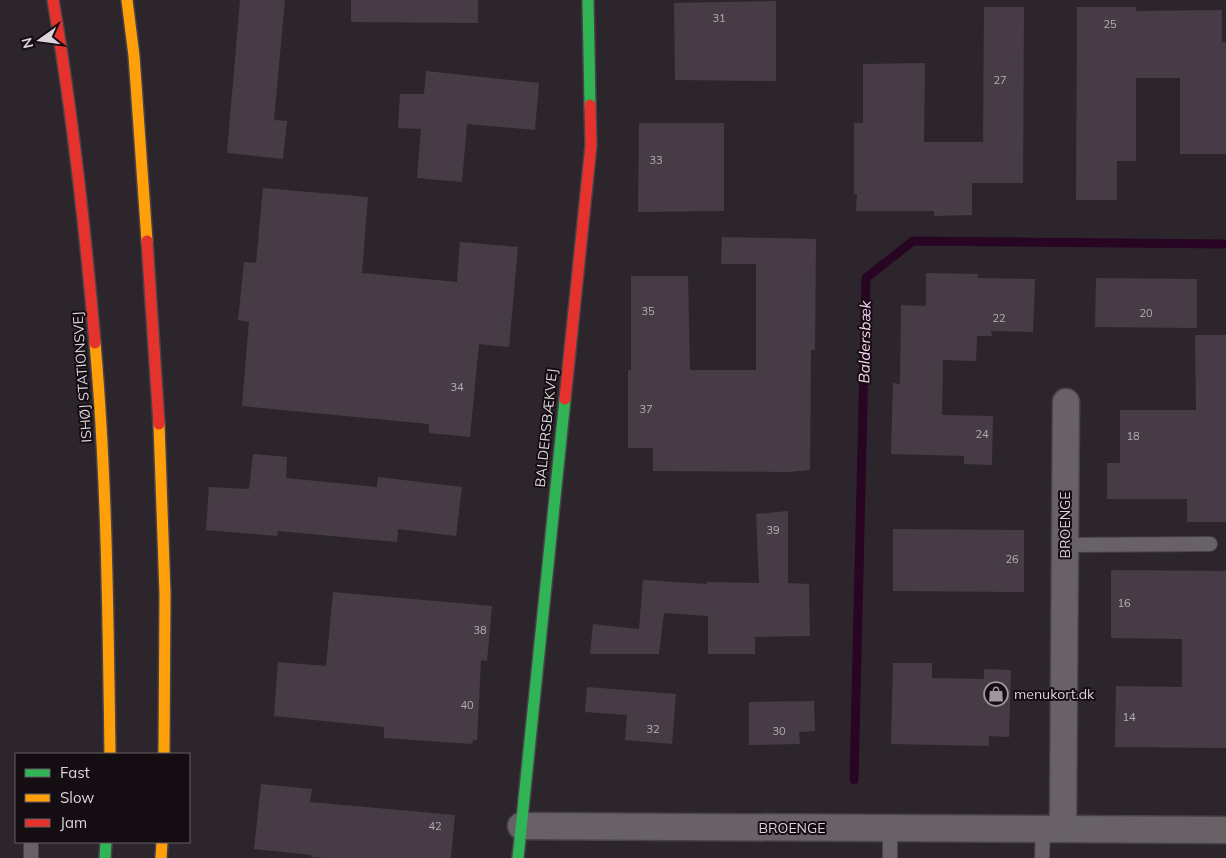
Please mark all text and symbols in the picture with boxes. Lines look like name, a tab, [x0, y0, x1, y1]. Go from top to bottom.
house number: 31	[712, 11, 726, 25]
north arrow	[15, 15, 65, 65]
house number: 25	[1103, 17, 1117, 31]
text: N	[17, 36, 37, 50]
house number: 27	[993, 73, 1007, 87]
house number: 33	[649, 153, 663, 167]
water label: Baldersbæk	[854, 299, 875, 384]
house number: 35	[641, 304, 655, 318]
house number: 20	[1139, 306, 1153, 320]
street label: ISHØJ STATIONSVEJ	[68, 311, 96, 443]
house number: 22	[992, 311, 1006, 325]
street label: BALDERSBÆKVEJ	[531, 368, 561, 488]
house number: 34	[450, 380, 464, 394]
house number: 37	[639, 402, 653, 416]
house number: 24	[975, 427, 989, 441]
house number: 18	[1126, 429, 1140, 443]
street label: BROENGE	[1056, 491, 1074, 559]
house number: 39	[766, 523, 780, 537]
house number: 26	[1005, 552, 1019, 566]
house number: 16	[1117, 596, 1131, 610]
house number: 38	[473, 623, 487, 637]
shop icon: menukort.dk	[983, 681, 1009, 707]
place label: menukort.dk	[1014, 685, 1095, 703]
house number: 40	[460, 698, 474, 712]
house number: 14	[1122, 710, 1136, 724]
house number: 32	[646, 722, 660, 736]
house number: 30	[772, 724, 786, 738]
legend	[15, 753, 190, 843]
text: Fast	[60, 763, 90, 782]
text: Slow	[60, 788, 94, 807]
text: Jam	[60, 813, 87, 832]
house number: 42	[428, 819, 442, 833]
street label: BROENGE	[758, 819, 826, 837]

